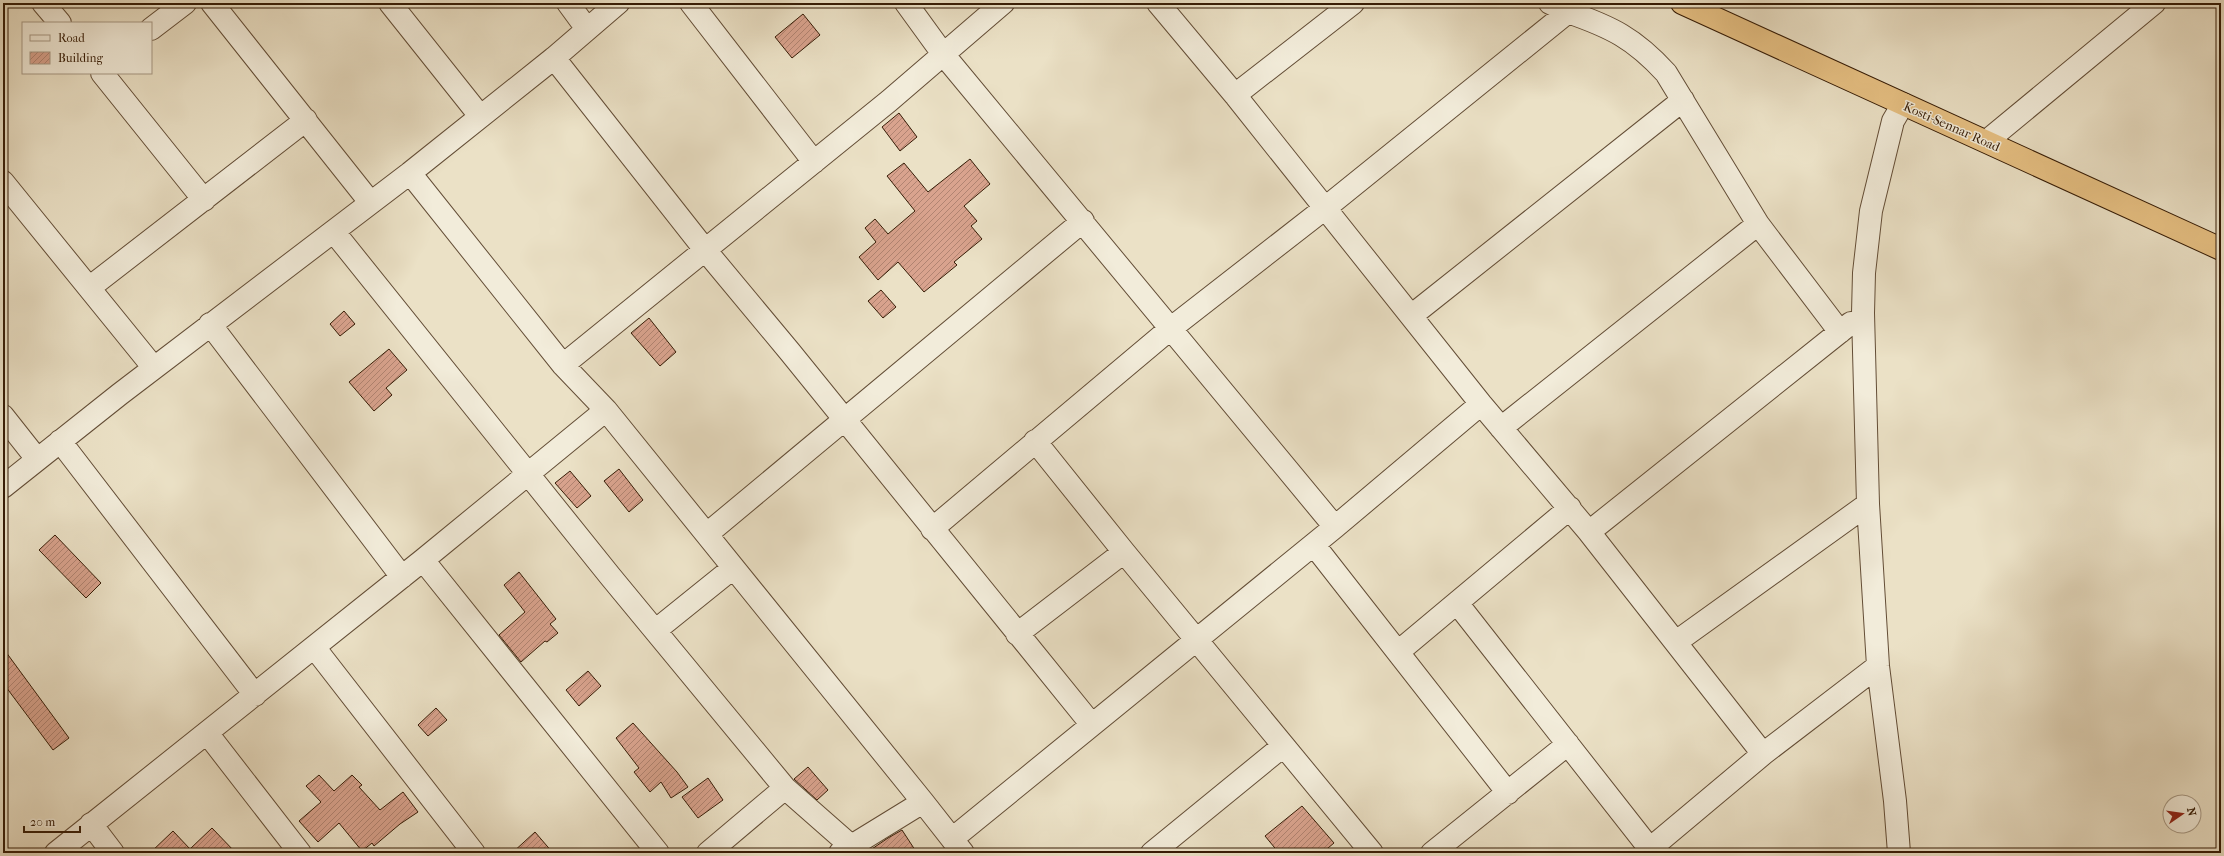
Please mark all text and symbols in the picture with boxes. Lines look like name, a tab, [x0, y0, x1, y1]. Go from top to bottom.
legend	[22, 22, 152, 74]
text: Road	[58, 31, 85, 45]
text: Building	[58, 51, 103, 65]
street label: Kosti-Sennar Road	[1901, 98, 2003, 155]
north arrow	[2162, 794, 2202, 834]
text: N	[2184, 806, 2199, 818]
scale bar	[24, 808, 80, 834]
text: 20 m	[30, 815, 55, 829]

